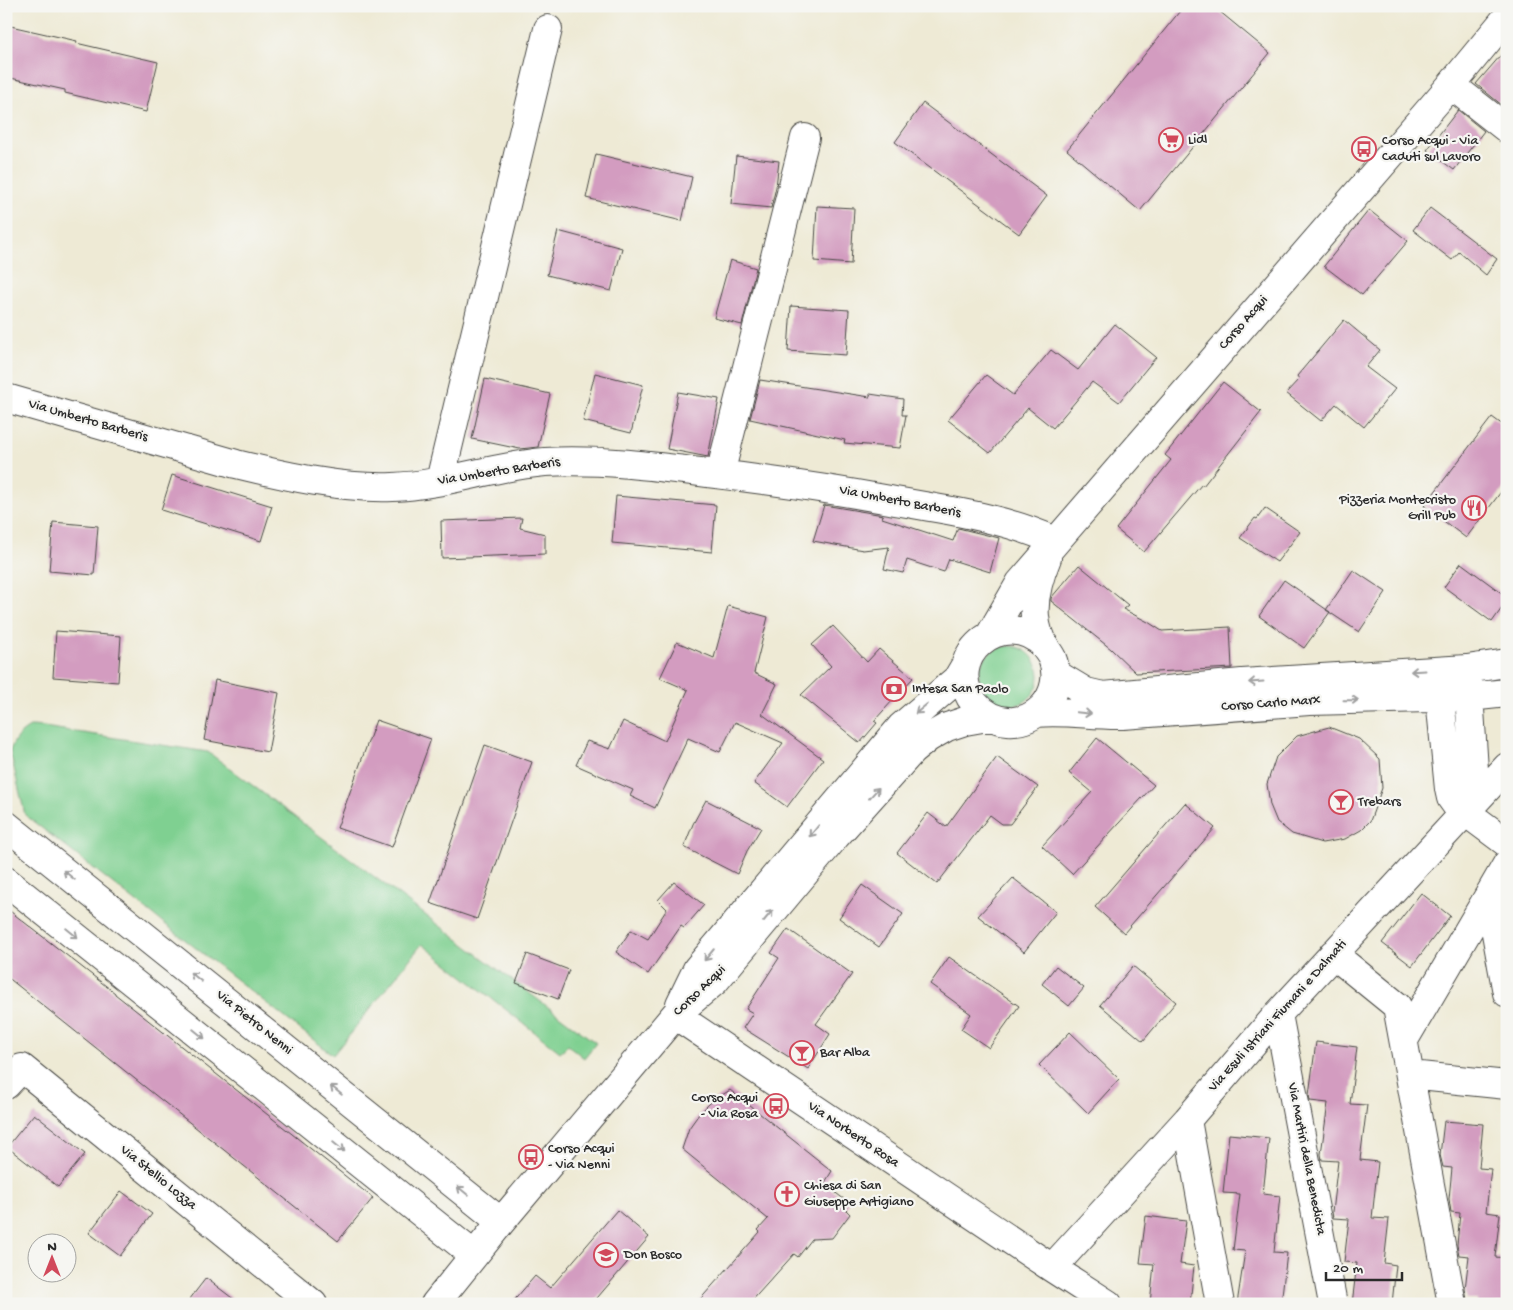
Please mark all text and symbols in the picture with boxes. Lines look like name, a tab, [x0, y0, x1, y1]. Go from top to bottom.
supermarket icon: Lidl	[1158, 127, 1184, 153]
place label: Lidl	[1188, 132, 1207, 149]
place label: Corso Acqui - Via Caduti sul Lavoro	[1382, 133, 1481, 166]
bus stop icon: Corso Acqui - Via Caduti sul Lavoro	[1351, 136, 1377, 162]
street label: Corso Acqui	[1216, 292, 1272, 354]
street label: Via Umberto Barberis	[25, 396, 150, 446]
street label: Via Umberto Barberis	[436, 454, 562, 490]
street label: Via Umberto Barberis	[837, 482, 963, 522]
place label: Pizzeria Montecristo Grill Pub	[1338, 492, 1457, 525]
restaurant icon: Pizzeria Montecristo Grill Pub	[1461, 495, 1487, 521]
one-way arrow	[1410, 667, 1426, 676]
bank icon: Intesa San Paolo	[881, 676, 907, 702]
one-way arrow	[1248, 677, 1264, 686]
place label: Intesa San Paolo	[912, 681, 1009, 698]
street label: Corso Carlo Marx	[1221, 692, 1322, 716]
one-way arrow	[1343, 695, 1359, 705]
one-way arrow	[915, 703, 928, 714]
one-way arrow	[1076, 708, 1092, 718]
one-way arrow	[868, 787, 879, 800]
bar icon: Trebars	[1328, 789, 1354, 815]
place label: Trebars	[1357, 794, 1402, 811]
one-way arrow	[808, 824, 820, 837]
one-way arrow	[63, 870, 76, 881]
one-way arrow	[763, 910, 774, 923]
one-way arrow	[65, 927, 78, 938]
street label: Via Esuli Istriani Fiumani e Dalmati	[1204, 936, 1351, 1096]
one-way arrow	[704, 948, 715, 961]
street label: Corso Acqui	[670, 962, 730, 1020]
one-way arrow	[190, 971, 203, 982]
street label: Via Pietro Nenni	[211, 986, 296, 1059]
one-way arrow	[192, 1029, 205, 1040]
bar icon: Bar Alba	[789, 1040, 815, 1066]
place label: Bar Alba	[819, 1045, 871, 1062]
street label: Via Martiri della Benedicta	[1283, 1080, 1329, 1238]
one-way arrow	[330, 1084, 343, 1095]
place label: Corso Acqui - Via Rosa	[691, 1090, 759, 1123]
bus stop icon: Corso Acqui - Via Rosa	[763, 1093, 789, 1119]
street label: Via Norberto Rosa	[803, 1098, 903, 1173]
street label: Via Stellio Lozza	[115, 1141, 201, 1215]
one-way arrow	[332, 1141, 345, 1152]
place label: Corso Acqui - Via Nenni	[548, 1141, 615, 1174]
bus stop icon: Corso Acqui - Via Nenni	[518, 1144, 544, 1170]
place label: Chiesa di San Giuseppe Artigiano	[804, 1178, 914, 1211]
church icon: Chiesa di San Giuseppe Artigiano	[774, 1181, 800, 1207]
one-way arrow	[457, 1186, 470, 1197]
north arrow	[28, 1232, 78, 1282]
text: N	[47, 1239, 57, 1256]
school or university icon: Don Bosco	[593, 1242, 619, 1268]
place label: Don Bosco	[623, 1247, 682, 1264]
scale bar	[1326, 1250, 1402, 1282]
text: 20 m	[1333, 1260, 1363, 1278]

